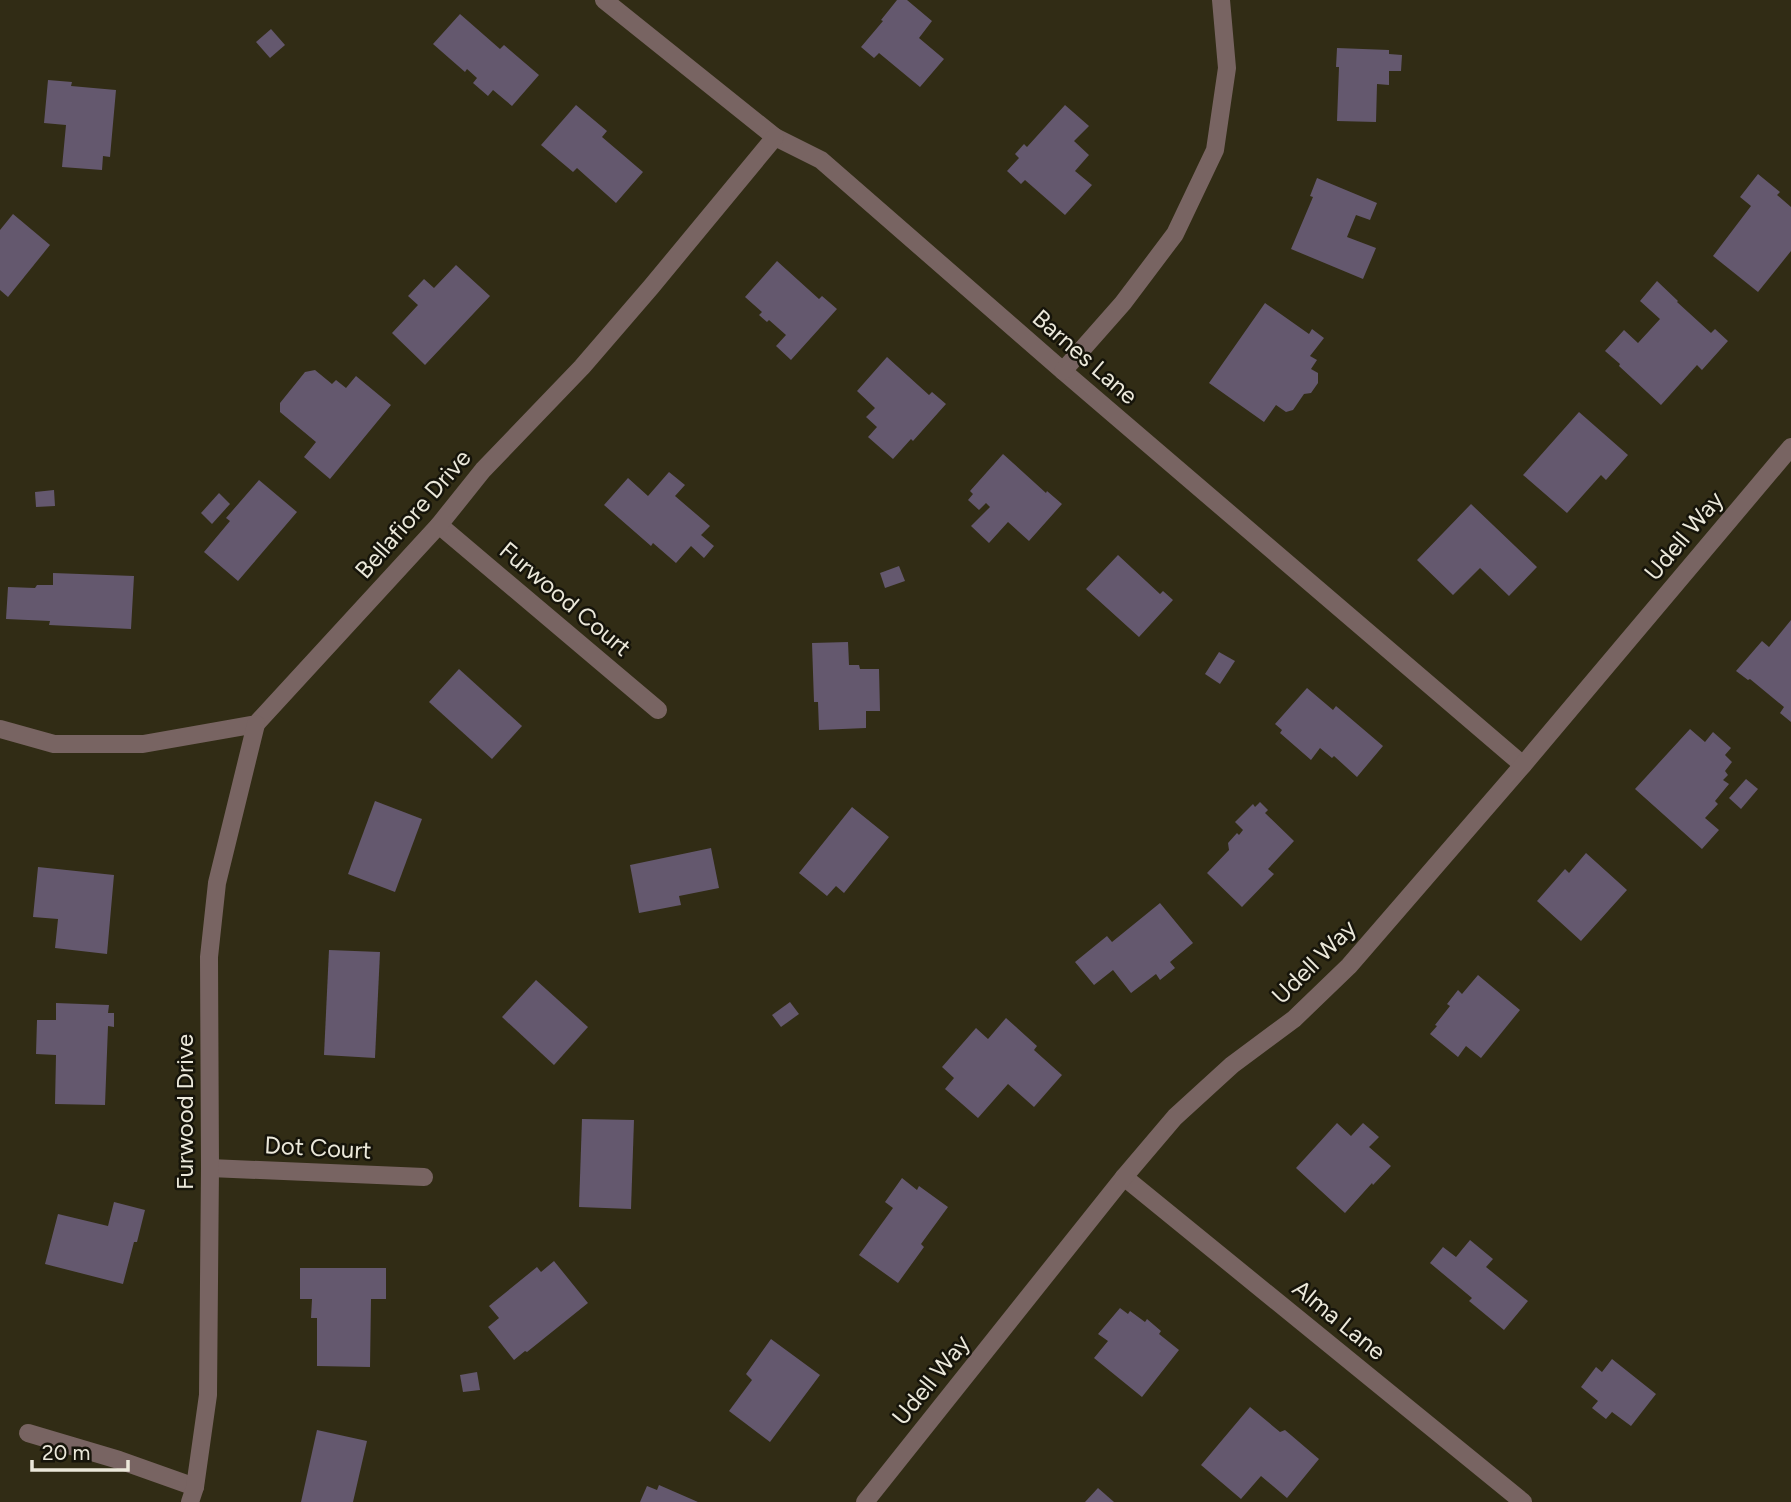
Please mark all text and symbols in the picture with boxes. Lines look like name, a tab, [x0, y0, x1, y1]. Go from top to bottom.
street label: Barnes Lane	[1027, 303, 1144, 410]
street label: Bellafiore Drive	[349, 443, 477, 584]
street label: Udell Way	[1638, 485, 1729, 586]
street label: Furwood Court	[494, 535, 637, 662]
street label: Udell Way	[1265, 913, 1362, 1010]
street label: Furwood Drive	[170, 1034, 199, 1190]
street label: Dot Court	[264, 1130, 372, 1165]
street label: Alma Lane	[1287, 1273, 1392, 1366]
street label: Udell Way	[886, 1329, 976, 1431]
scale bar	[32, 1428, 128, 1472]
text: 20 m	[42, 1440, 90, 1465]

